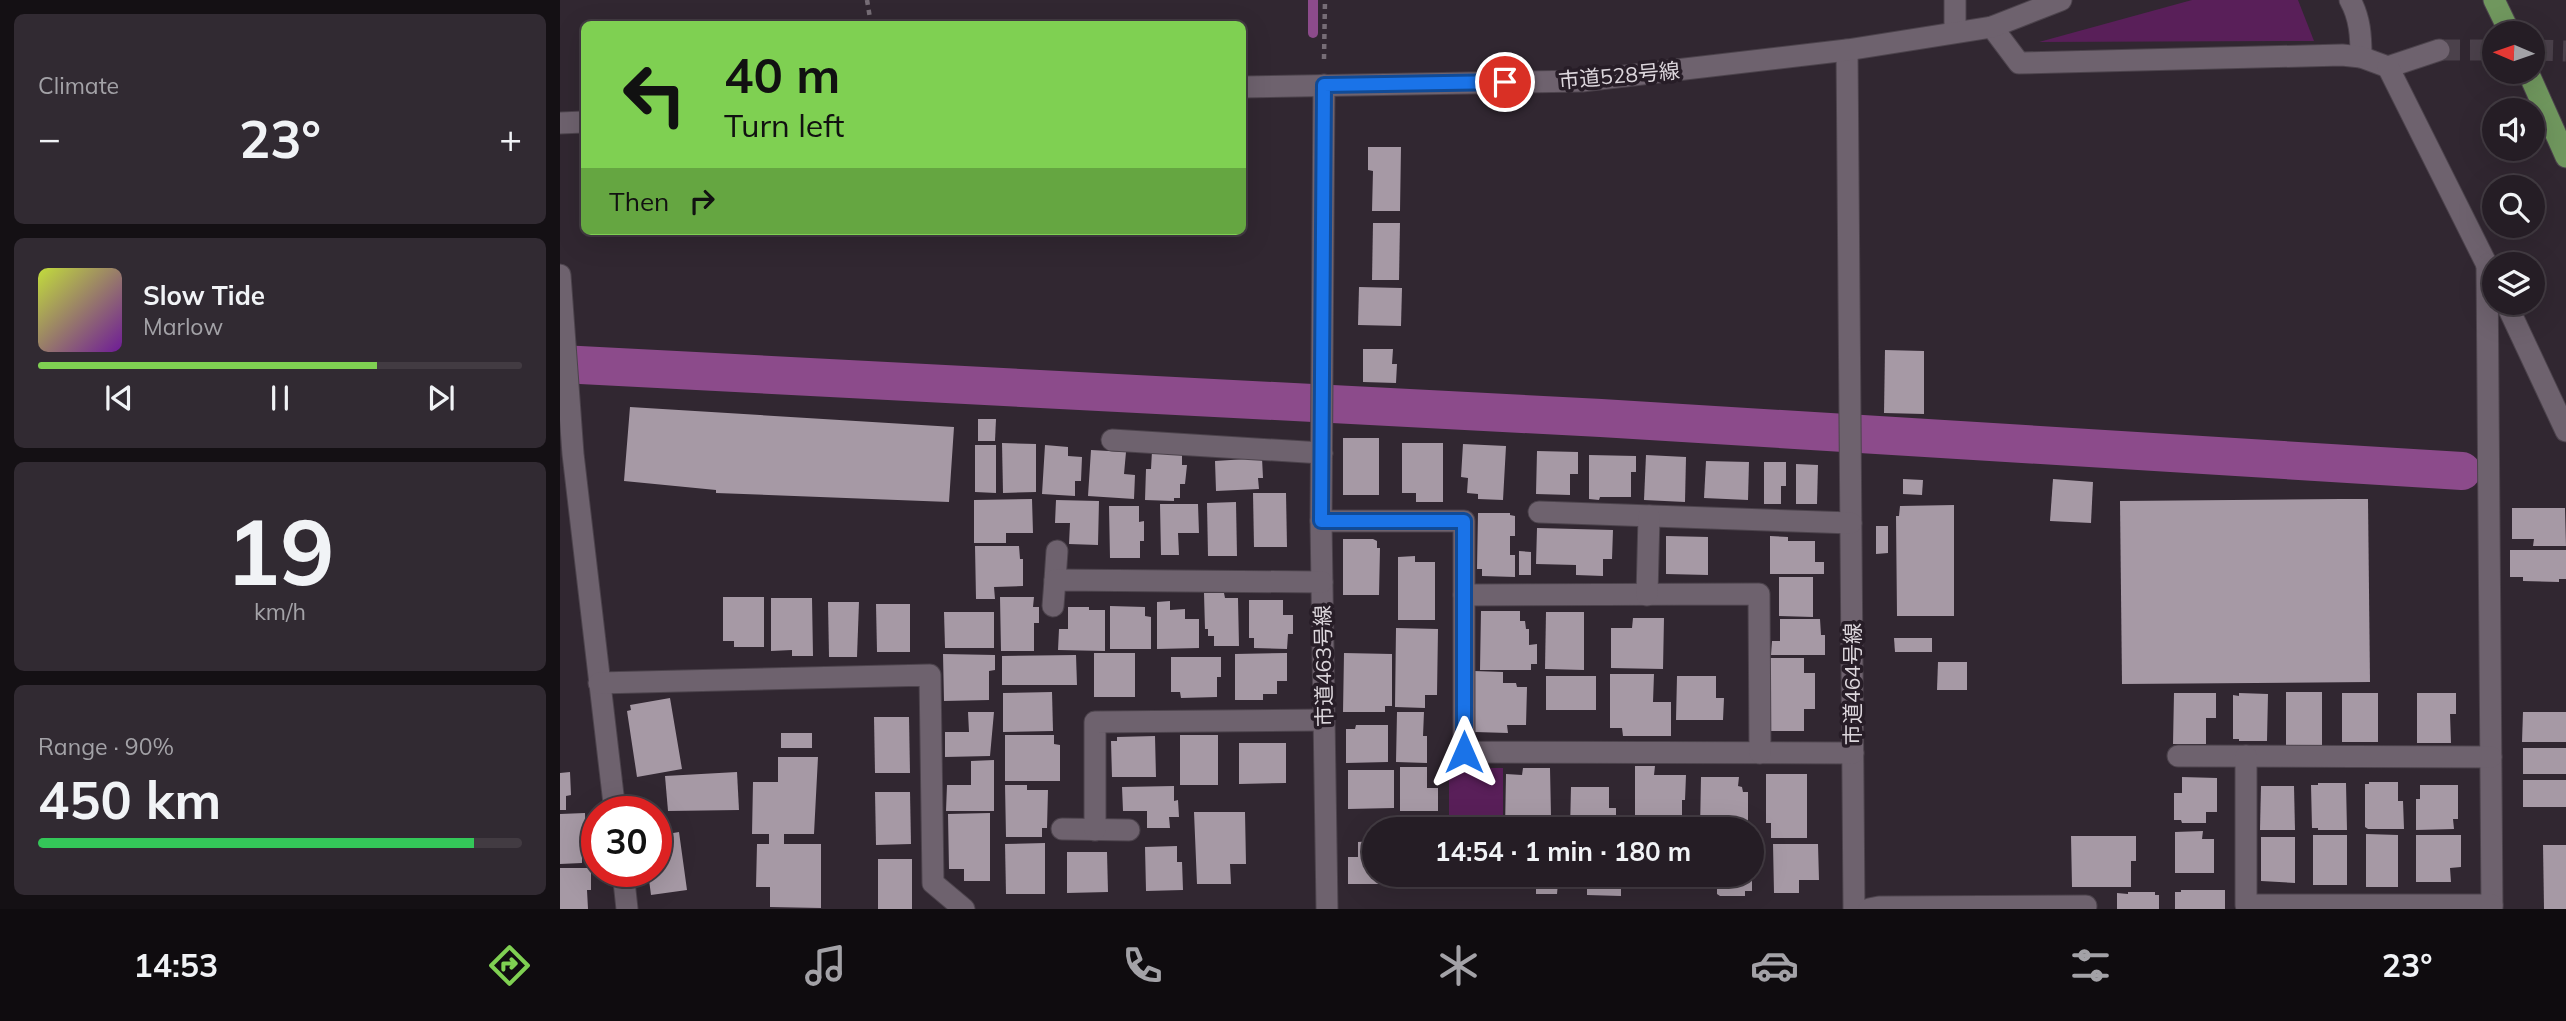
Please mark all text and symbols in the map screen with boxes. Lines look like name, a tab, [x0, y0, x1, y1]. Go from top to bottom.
north arrow	[2482, 21, 2544, 84]
map controls	[2482, 21, 2545, 315]
text: 40 m	[724, 44, 840, 105]
icon: left	[609, 49, 700, 140]
pin	[1475, 52, 1535, 112]
street label: 市道528号線	[1557, 57, 1681, 93]
icon: arrive	[1486, 63, 1524, 101]
text: Climate	[38, 71, 119, 100]
button: sound	[2482, 98, 2545, 161]
text: Turn left	[724, 105, 844, 145]
text: 23°	[239, 106, 321, 171]
text: −	[38, 114, 61, 162]
text: +	[499, 114, 522, 162]
button: search	[2482, 175, 2545, 238]
icon: right	[683, 182, 721, 220]
text: Then	[609, 185, 669, 218]
button: layers	[2482, 252, 2545, 315]
text: Slow Tide	[143, 279, 265, 312]
text: Marlow	[143, 312, 223, 341]
icon: previous	[100, 379, 138, 417]
icon: pause	[261, 379, 299, 417]
icon: next	[422, 379, 460, 417]
text: 19	[225, 494, 335, 608]
text: km/h	[254, 597, 306, 626]
street label: 市道463号線	[1309, 605, 1337, 727]
street label: 市道464号線	[1839, 623, 1865, 745]
position arrow	[1427, 715, 1501, 789]
text: Range · 90%	[38, 732, 174, 761]
text: 450 km	[38, 767, 221, 832]
speed limit sign: 30	[581, 796, 672, 887]
text: 14:54 · 1 min · 180 m	[1435, 835, 1691, 868]
icon: directions	[485, 941, 534, 990]
icon: music	[801, 941, 850, 990]
icon: phone	[1118, 941, 1167, 990]
icon: climate	[1434, 941, 1483, 990]
icon: car	[1750, 941, 1799, 990]
icon: filters	[2066, 941, 2115, 990]
text: 14:53	[134, 945, 218, 985]
text: 23°	[2382, 945, 2432, 985]

